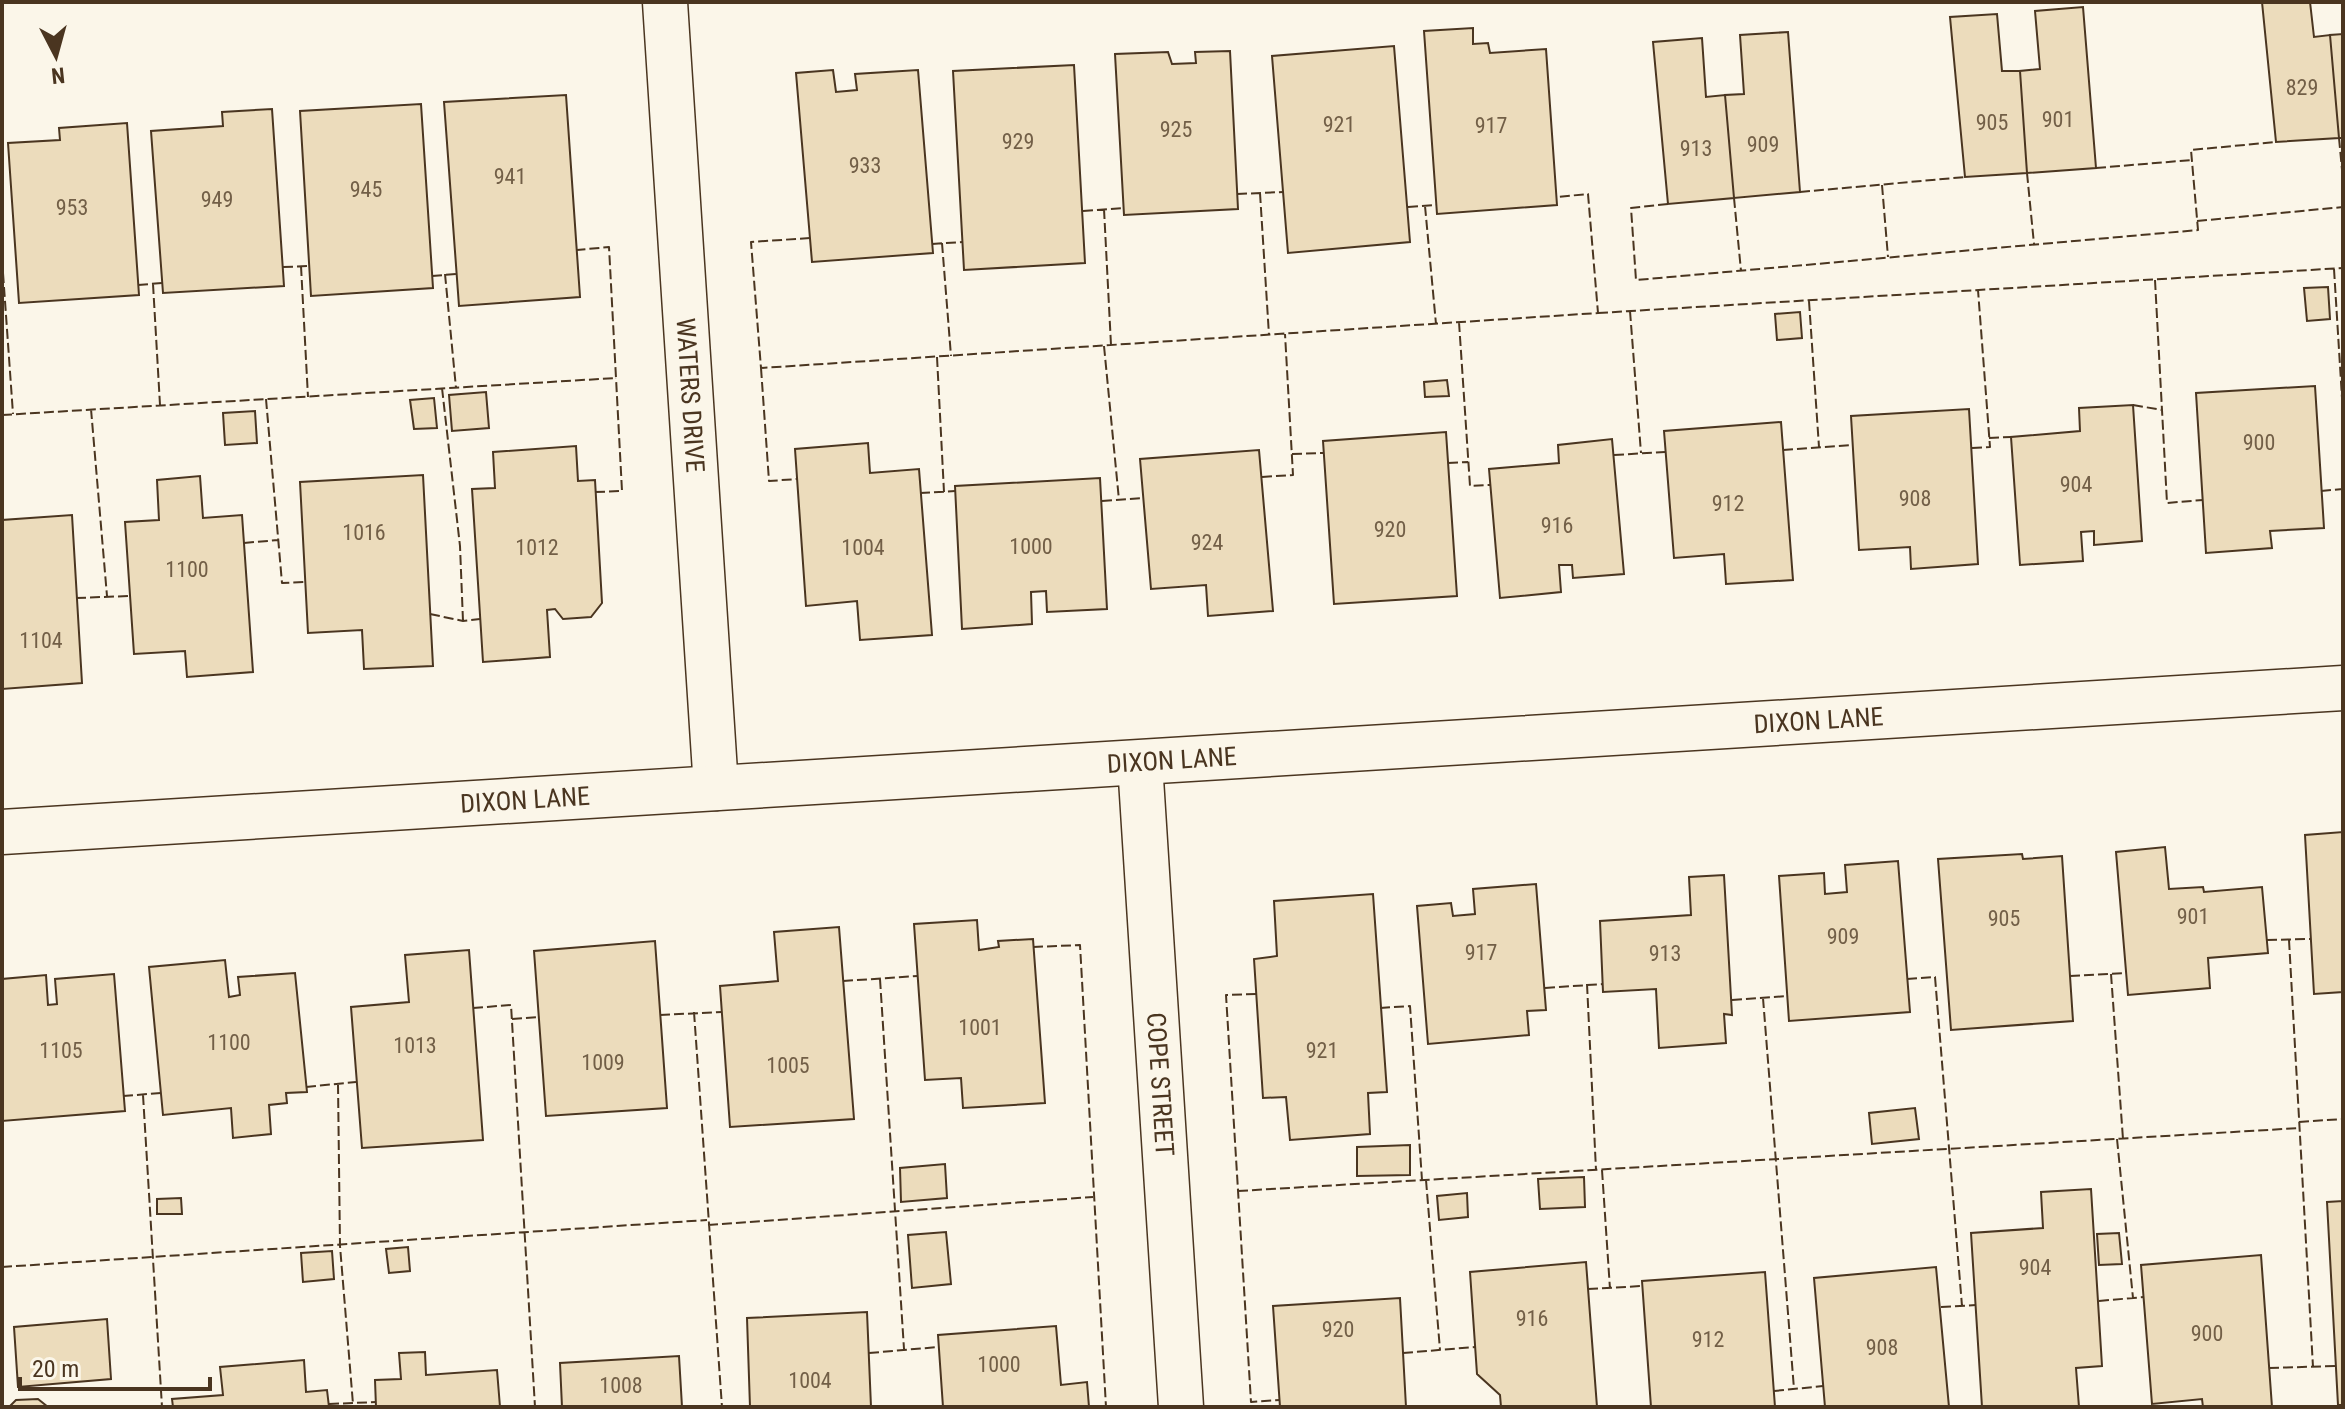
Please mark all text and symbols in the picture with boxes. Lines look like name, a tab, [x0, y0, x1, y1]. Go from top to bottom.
north arrow	[16, 16, 96, 96]
text: N	[50, 62, 66, 89]
house number: 829	[2286, 75, 2318, 100]
house number: 901	[2042, 107, 2074, 132]
house number: 905	[1976, 110, 2008, 135]
house number: 921	[1323, 112, 1355, 137]
house number: 917	[1475, 113, 1507, 138]
house number: 925	[1160, 117, 1192, 142]
house number: 929	[1002, 129, 1034, 154]
house number: 909	[1747, 132, 1779, 157]
house number: 913	[1680, 136, 1712, 161]
house number: 933	[849, 153, 881, 178]
house number: 941	[494, 164, 526, 189]
house number: 945	[350, 177, 382, 202]
house number: 949	[201, 187, 233, 212]
house number: 953	[56, 195, 88, 220]
street label: WATERS DRIVE	[671, 317, 710, 474]
house number: 900	[2243, 430, 2275, 455]
house number: 904	[2060, 472, 2092, 497]
house number: 908	[1899, 486, 1931, 511]
house number: 912	[1712, 491, 1744, 516]
house number: 916	[1541, 513, 1573, 538]
house number: 920	[1374, 517, 1406, 542]
house number: 1016	[342, 520, 386, 545]
house number: 924	[1191, 530, 1223, 555]
house number: 1000	[1009, 534, 1053, 559]
house number: 1012	[515, 535, 559, 560]
house number: 1004	[841, 535, 885, 560]
house number: 1100	[165, 557, 209, 582]
house number: 1104	[19, 628, 63, 653]
street label: DIXON LANE	[1753, 701, 1884, 739]
street label: DIXON LANE	[1106, 741, 1238, 779]
street label: DIXON LANE	[459, 781, 591, 819]
house number: 901	[2177, 904, 2209, 929]
house number: 905	[1988, 906, 2020, 931]
house number: 909	[1827, 924, 1859, 949]
house number: 917	[1465, 940, 1497, 965]
house number: 913	[1649, 941, 1681, 966]
street label: COPE STREET	[1141, 1011, 1180, 1157]
house number: 1001	[958, 1015, 1002, 1040]
house number: 1100	[207, 1030, 251, 1055]
house number: 1013	[393, 1033, 437, 1058]
house number: 1105	[39, 1038, 83, 1063]
house number: 921	[1306, 1038, 1338, 1063]
house number: 1009	[581, 1050, 625, 1075]
house number: 1005	[766, 1053, 810, 1078]
house number: 904	[2019, 1255, 2051, 1280]
house number: 916	[1516, 1306, 1548, 1331]
house number: 920	[1322, 1317, 1354, 1342]
house number: 900	[2191, 1321, 2223, 1346]
house number: 912	[1692, 1327, 1724, 1352]
house number: 908	[1866, 1335, 1898, 1360]
scale bar	[20, 1341, 210, 1391]
house number: 1000	[977, 1352, 1021, 1377]
text: 20 m	[32, 1355, 79, 1383]
house number: 1004	[788, 1368, 832, 1393]
house number: 1008	[599, 1373, 643, 1398]

